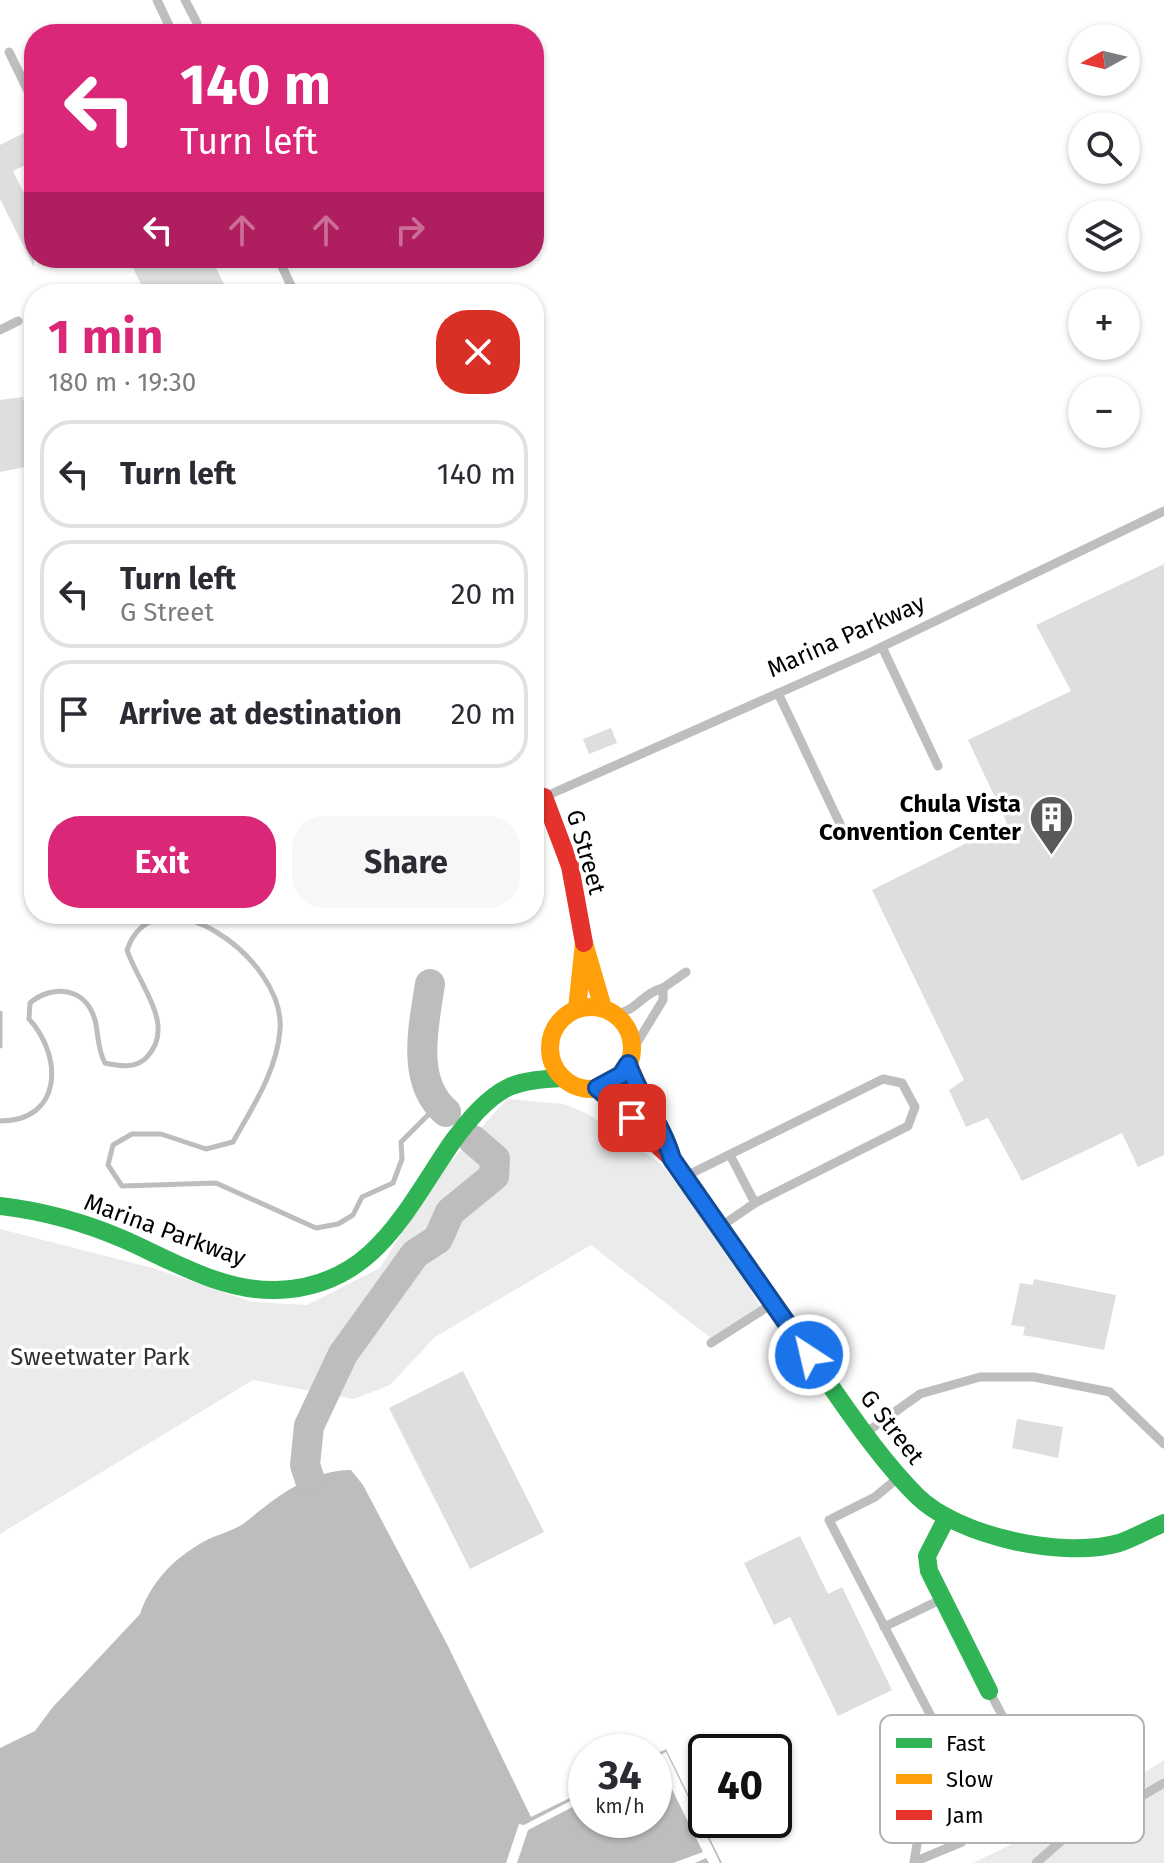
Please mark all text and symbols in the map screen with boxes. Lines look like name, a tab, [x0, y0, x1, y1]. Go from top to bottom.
north arrow	[1068, 24, 1140, 96]
map controls	[1068, 24, 1140, 448]
text: 140 m	[180, 52, 331, 119]
icon: left	[48, 56, 152, 160]
button: search	[1068, 112, 1140, 184]
text: Turn left	[180, 120, 318, 164]
button: layers	[1068, 200, 1140, 272]
icon: left	[136, 208, 180, 252]
icon: ahead	[220, 208, 264, 252]
icon: ahead	[304, 208, 348, 252]
icon: right	[388, 208, 432, 252]
button: +	[1068, 288, 1140, 360]
text: 1 min	[48, 308, 163, 366]
button: close	[436, 310, 520, 394]
text: 180 m · 19:30	[48, 367, 196, 398]
button: −	[1068, 376, 1140, 448]
icon: left	[52, 452, 96, 496]
text: Turn left	[120, 456, 236, 492]
text: 140 m	[437, 456, 516, 492]
text: Turn left	[120, 561, 236, 597]
icon: left	[52, 572, 96, 616]
text: 20 m	[451, 576, 516, 612]
street label: Marina Parkway	[763, 589, 929, 683]
text: G Street	[120, 597, 214, 628]
icon: arrive	[52, 692, 96, 736]
text: Arrive at destination	[120, 696, 402, 732]
text: 20 m	[451, 696, 516, 732]
place label: Chula Vista Convention Center	[819, 790, 1021, 846]
building icon: Chula Vista Convention Center	[1028, 794, 1076, 857]
street label: G Street	[561, 807, 611, 898]
button: Exit	[48, 816, 276, 908]
button: Share	[292, 816, 520, 908]
pin	[598, 1084, 666, 1152]
icon: arrive	[610, 1096, 654, 1140]
street label: Marina Parkway	[80, 1188, 250, 1272]
position arrow	[767, 1313, 851, 1397]
park label: Sweetwater Park	[10, 1343, 190, 1371]
street label: G Street	[854, 1384, 930, 1470]
legend	[880, 1715, 1144, 1843]
text: Fast	[946, 1730, 986, 1757]
speed limit sign: 40	[688, 1734, 792, 1838]
text: 34	[598, 1752, 642, 1800]
text: Slow	[946, 1766, 993, 1793]
text: km/h	[595, 1794, 645, 1818]
text: Jam	[946, 1802, 984, 1829]

